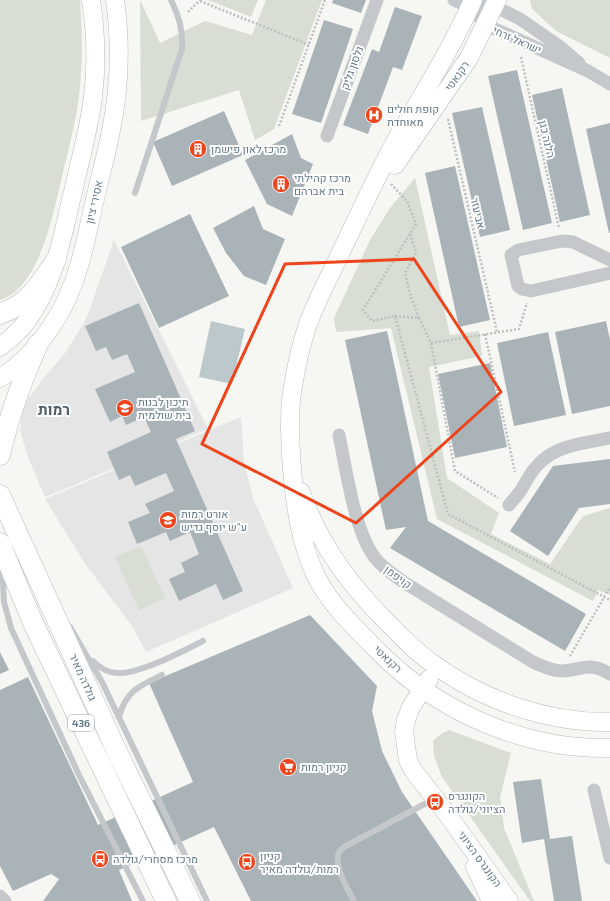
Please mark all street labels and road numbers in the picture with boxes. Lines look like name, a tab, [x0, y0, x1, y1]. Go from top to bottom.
street label: ישראל זרחי	[491, 23, 544, 56]
street label: נלסון גליק	[338, 44, 365, 91]
street label: רקנאטי	[442, 58, 471, 93]
street label: הלנה כגן	[537, 119, 558, 159]
street label: אסירי ציון	[82, 179, 105, 225]
street label: אביעזר	[469, 196, 488, 230]
street label: קויפמן	[382, 562, 414, 591]
street label: רקנאטי	[372, 642, 405, 675]
street label: גולדה מאיר	[67, 651, 100, 703]
road number: 436	[68, 715, 94, 731]
street label: הקונגרס הציוני	[456, 828, 505, 889]

